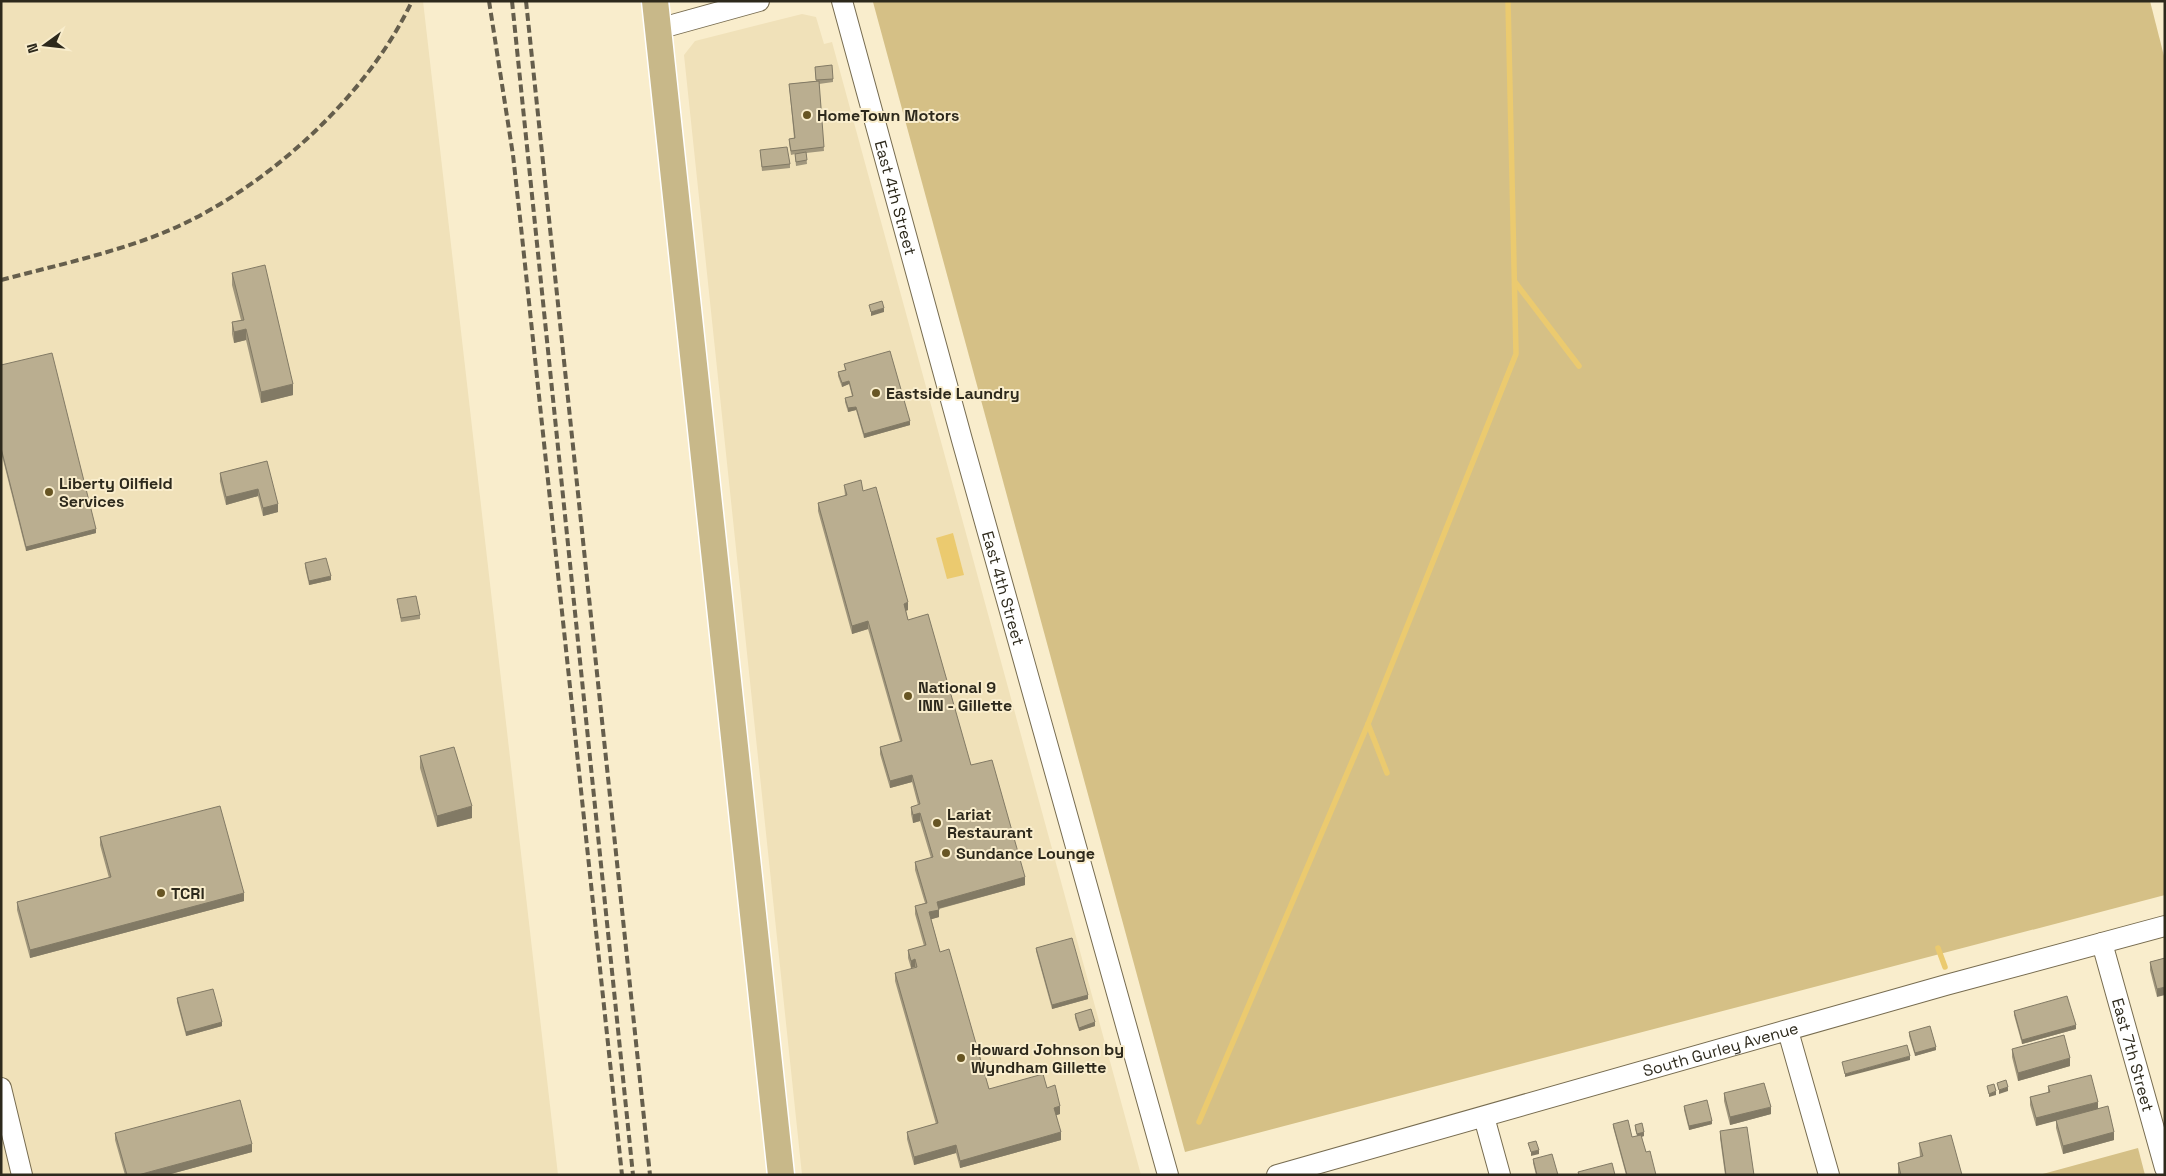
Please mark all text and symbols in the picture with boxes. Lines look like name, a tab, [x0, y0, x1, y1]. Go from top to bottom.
north arrow	[20, 20, 70, 70]
text: N	[23, 41, 42, 55]
place label: HomeTown Motors	[817, 105, 959, 126]
marker: HomeTown Motors	[801, 109, 813, 121]
street label: East 4th Street	[870, 138, 921, 258]
place label: Eastside Laundry	[886, 383, 1020, 404]
marker: Eastside Laundry	[870, 387, 882, 399]
place label: Liberty Oilfield Services	[59, 473, 173, 512]
marker: Liberty Oilfield Services	[43, 486, 55, 498]
street label: East 4th Street	[977, 529, 1029, 648]
place label: National 9 INN - Gillette	[918, 677, 1012, 716]
marker: National 9 INN - Gillette	[902, 690, 914, 702]
place label: Lariat Restaurant	[947, 804, 1033, 843]
marker: Lariat Restaurant	[931, 817, 943, 829]
place label: Sundance Lounge	[956, 843, 1095, 864]
marker: Sundance Lounge	[940, 847, 952, 859]
place label: TCRI	[171, 883, 205, 904]
marker: TCRI	[155, 887, 167, 899]
street label: East 7th Street	[2107, 996, 2159, 1114]
street label: South Gurley Avenue	[1640, 1017, 1801, 1082]
place label: Howard Johnson by Wyndham Gillette	[971, 1039, 1124, 1078]
marker: Howard Johnson by Wyndham Gillette	[955, 1052, 967, 1064]

